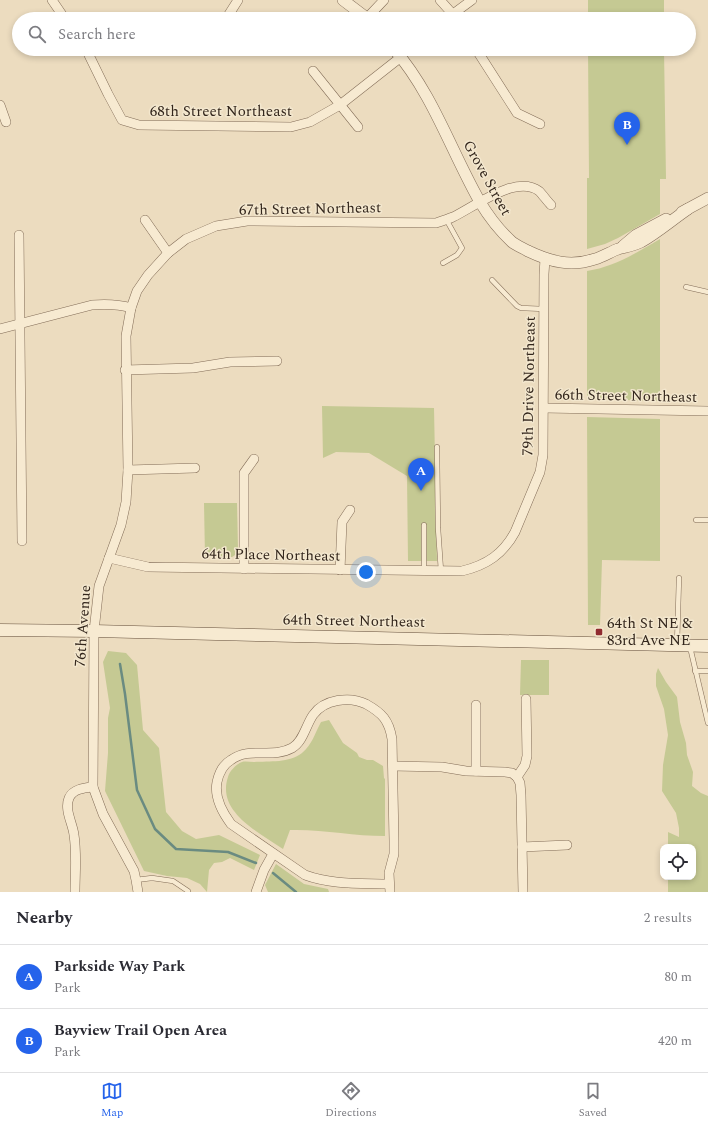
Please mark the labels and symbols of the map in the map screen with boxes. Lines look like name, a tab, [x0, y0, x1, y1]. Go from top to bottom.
street label: 68th Street Northeast	[150, 100, 292, 123]
pin: B	[614, 112, 640, 145]
street label: Grove Street	[457, 136, 517, 220]
street label: 67th Street Northeast	[239, 196, 381, 222]
street label: 79th Drive Northeast	[516, 316, 542, 456]
street label: 66th Street Northeast	[555, 383, 697, 409]
pin: A	[408, 458, 434, 491]
street label: 64th Place Northeast	[201, 542, 341, 568]
your location	[356, 562, 376, 582]
street label: 76th Avenue	[69, 584, 97, 668]
street label: 64th Street Northeast	[283, 608, 425, 634]
place label: 64th St NE & 83rd Ave NE	[607, 612, 693, 652]
marker: 64th St NE & 83rd Ave NE	[594, 627, 604, 637]

